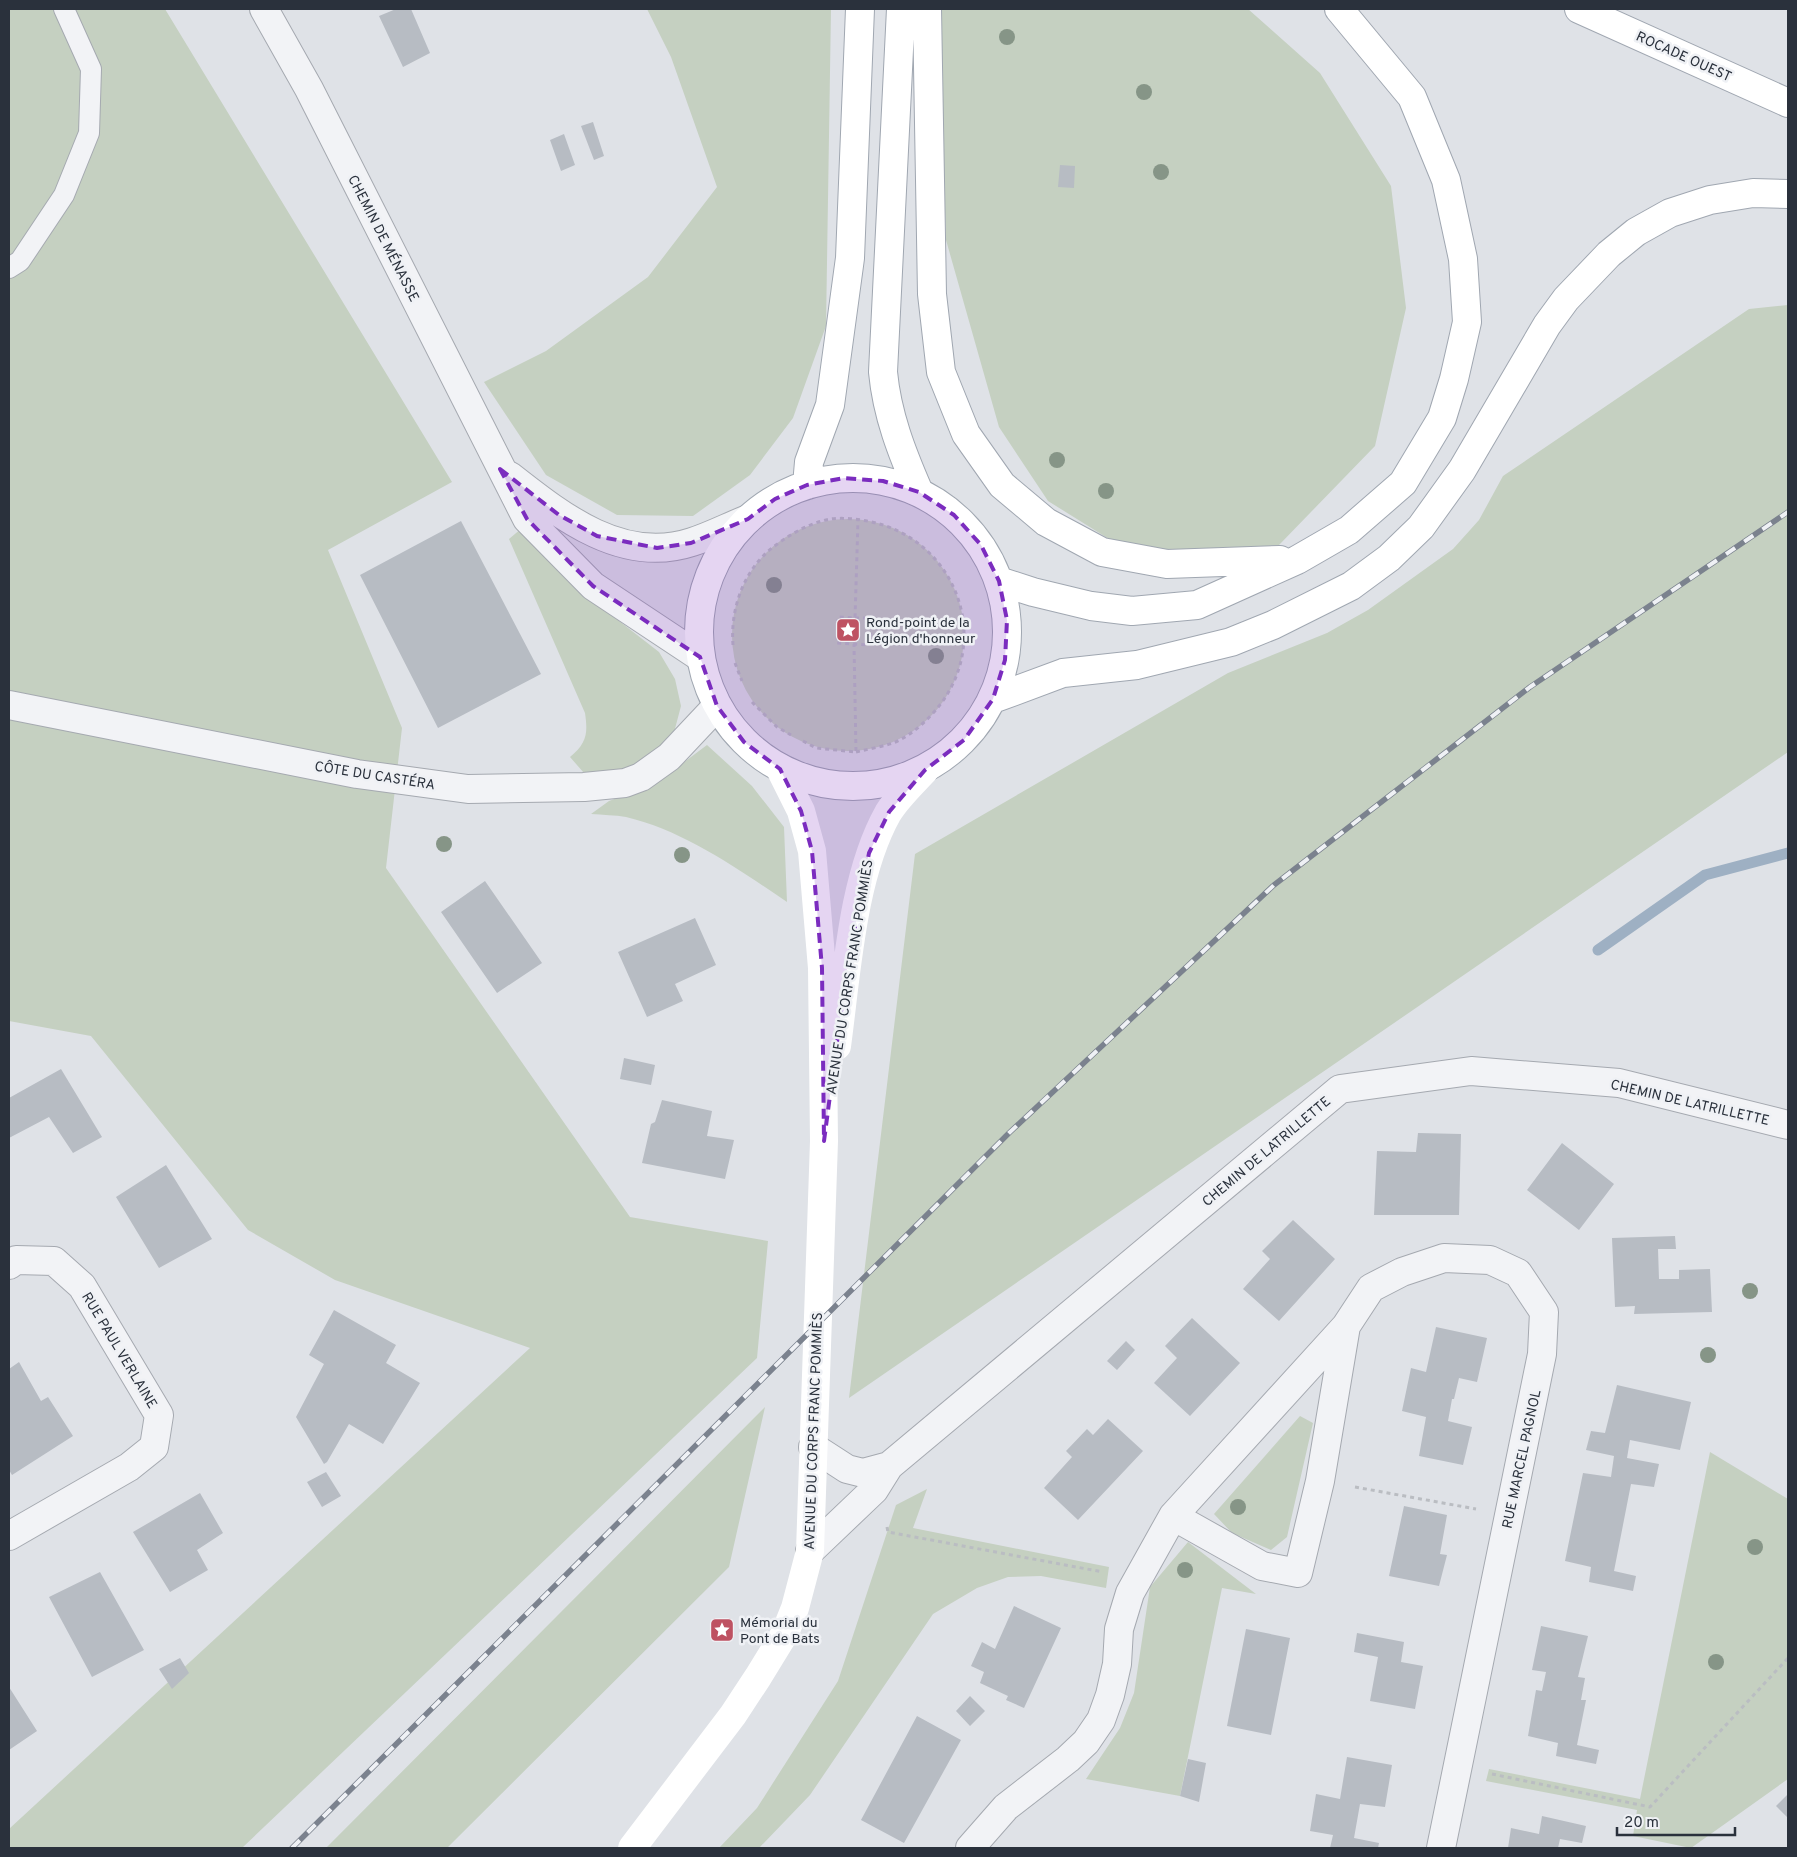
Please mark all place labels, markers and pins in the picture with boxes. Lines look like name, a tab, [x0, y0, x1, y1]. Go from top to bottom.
place label: Rond-point de la Légion d'honneur	[866, 615, 976, 648]
place icon: Rond-point de la Légion d'honneur	[835, 617, 861, 643]
place label: Mémorial du Pont de Bats	[740, 1615, 820, 1648]
place icon: Mémorial du Pont de Bats	[709, 1617, 735, 1643]

